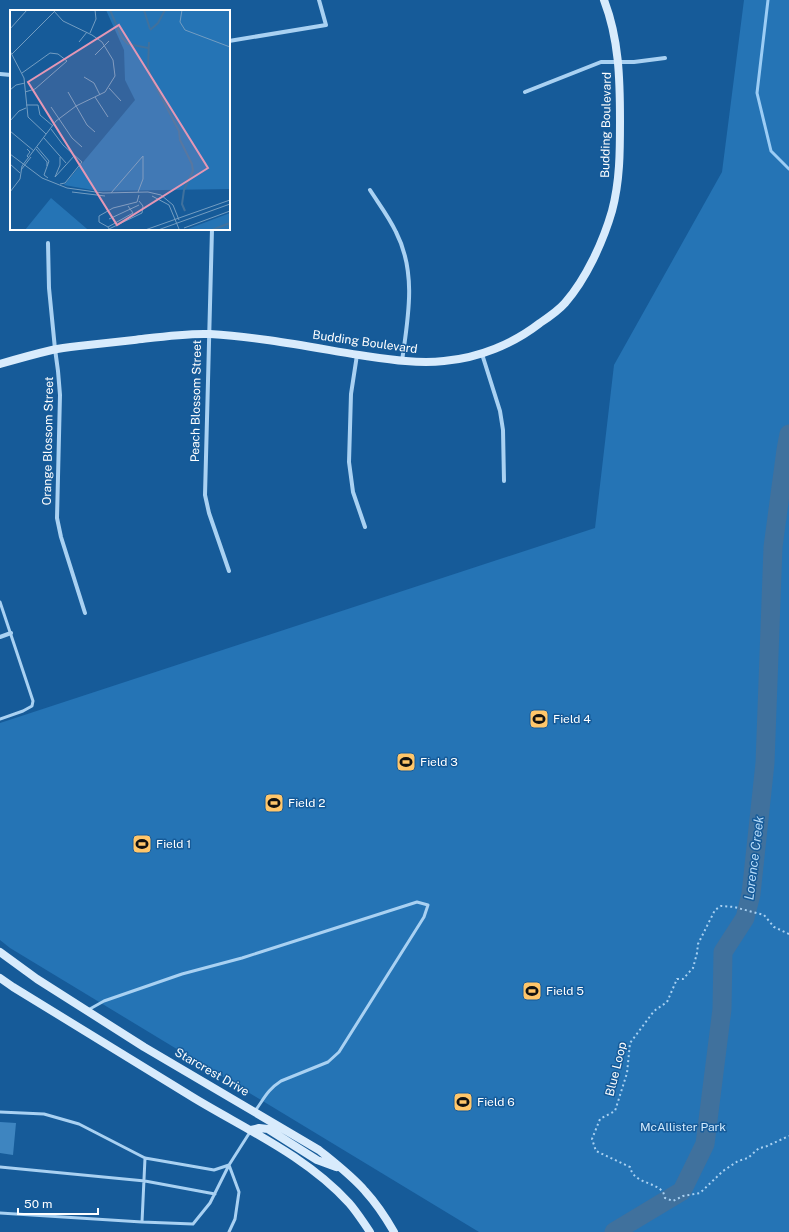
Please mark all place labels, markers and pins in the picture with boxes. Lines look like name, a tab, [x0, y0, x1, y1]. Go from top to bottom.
sports icon: Field 4	[528, 708, 550, 730]
place label: Field 4	[553, 712, 591, 726]
sports icon: Field 3	[395, 751, 417, 773]
place label: Field 3	[420, 755, 458, 769]
sports icon: Field 2	[263, 792, 285, 814]
place label: Field 2	[288, 796, 325, 810]
sports icon: Field 1	[131, 833, 153, 855]
place label: Field 1	[156, 837, 191, 851]
sports icon: Field 5	[521, 980, 543, 1002]
place label: Field 5	[546, 984, 584, 998]
sports icon: Field 6	[452, 1091, 474, 1113]
place label: Field 6	[477, 1095, 515, 1109]

